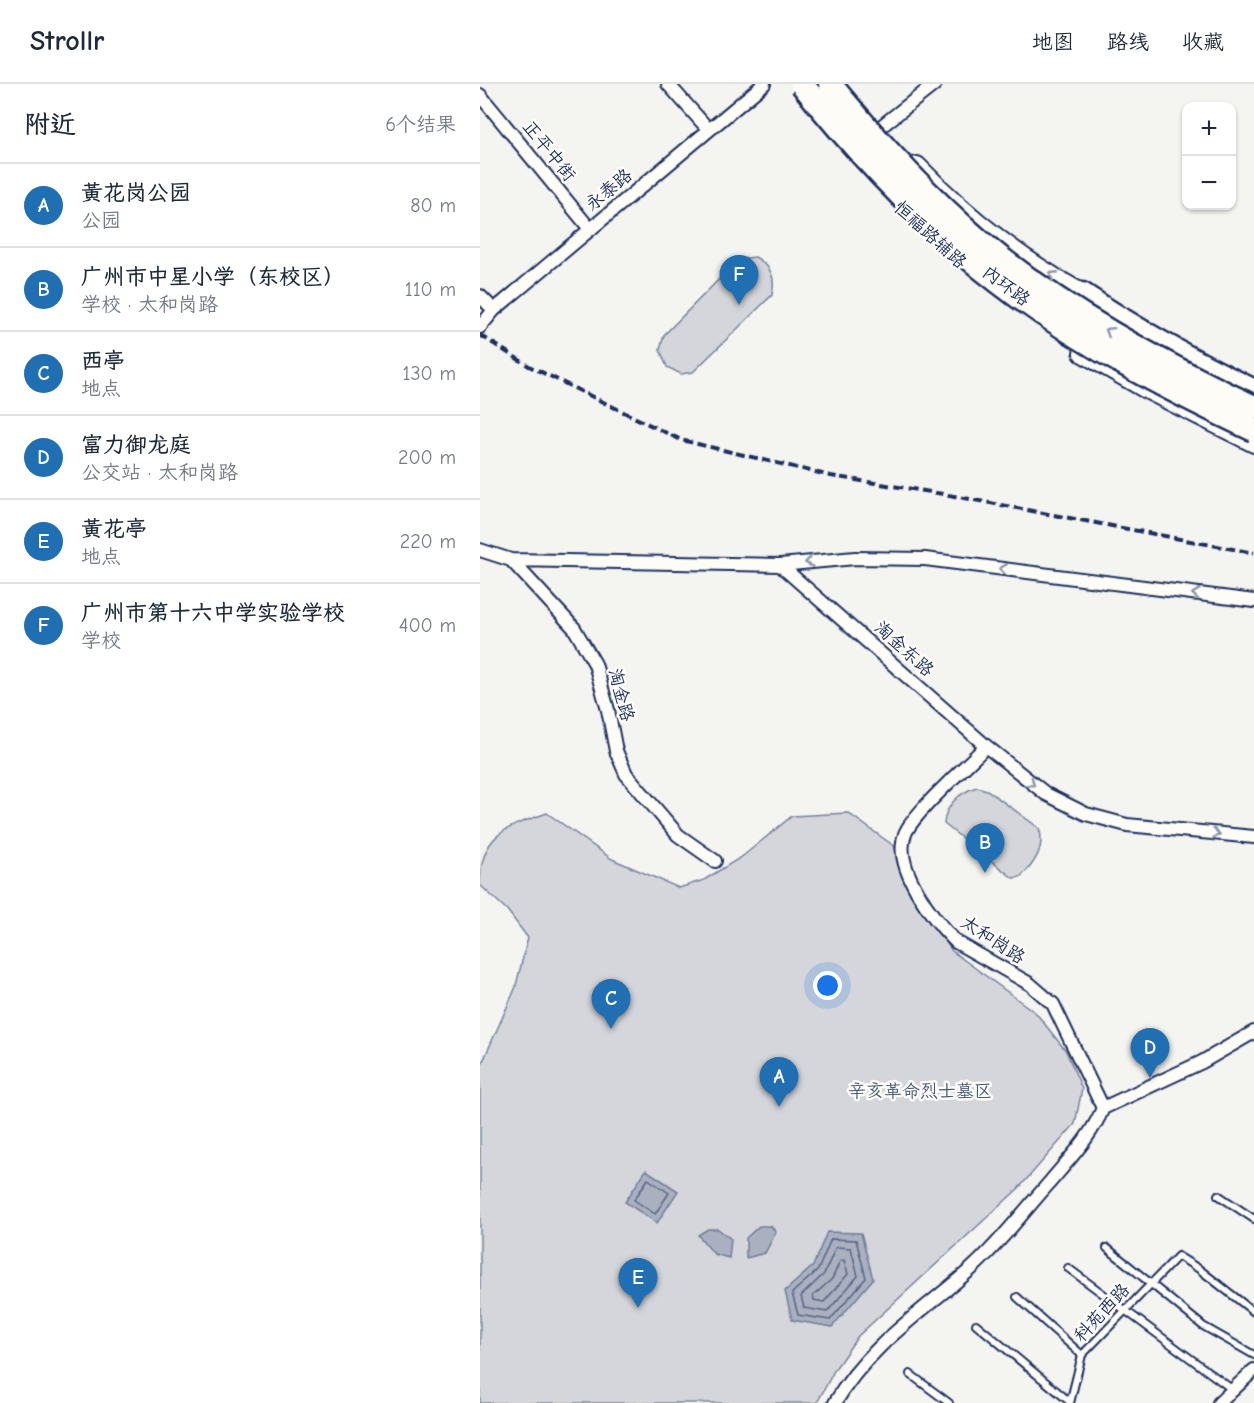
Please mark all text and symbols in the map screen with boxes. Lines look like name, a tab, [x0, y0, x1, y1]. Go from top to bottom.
text: Strollr	[30, 25, 104, 57]
text: 地图	[1032, 30, 1074, 54]
text: 路线	[1107, 30, 1149, 54]
text: 收藏	[1182, 30, 1224, 54]
map controls	[1182, 102, 1236, 210]
button: +	[1182, 102, 1236, 156]
text: 附近	[24, 110, 76, 140]
text: 6个结果	[385, 113, 456, 136]
street label: 正平中街	[518, 116, 580, 186]
button: −	[1182, 156, 1236, 210]
street label: 永泰路	[582, 165, 636, 215]
text: 黄花岗公园	[81, 180, 191, 206]
text: A	[38, 194, 49, 217]
text: 80 m	[410, 194, 456, 217]
street label: 恒福路辅路	[890, 197, 970, 273]
text: 公园	[81, 209, 121, 232]
pin: F	[720, 256, 758, 305]
street label: 内环路	[978, 261, 1034, 311]
text: 广州市中星小学（东校区）	[81, 264, 345, 290]
one-way arrow	[1049, 271, 1060, 282]
text: B	[37, 278, 50, 301]
text: 110 m	[405, 278, 456, 301]
text: 学校 · 太和岗路	[81, 293, 218, 316]
one-way arrow	[1105, 327, 1115, 339]
text: 西亭	[81, 348, 125, 374]
text: C	[37, 362, 50, 385]
text: 130 m	[403, 362, 456, 385]
text: 地点	[81, 377, 121, 400]
text: 富力御龙庭	[81, 432, 191, 458]
text: D	[37, 446, 50, 469]
text: 200 m	[398, 446, 456, 469]
text: 公交站 · 太和岗路	[81, 461, 238, 484]
text: 黄花亭	[81, 516, 147, 542]
text: E	[38, 530, 49, 553]
text: 220 m	[400, 530, 456, 553]
text: 地点	[81, 545, 121, 568]
one-way arrow	[804, 556, 813, 568]
one-way arrow	[998, 563, 1007, 575]
one-way arrow	[1191, 589, 1200, 601]
text: 广州市第十六中学实验学校	[81, 600, 345, 626]
text: F	[38, 614, 49, 637]
text: 400 m	[399, 614, 456, 637]
street label: 淘金东路	[870, 617, 938, 681]
text: 学校	[81, 629, 121, 652]
street label: 淘金路	[604, 666, 638, 724]
one-way arrow	[1025, 776, 1036, 787]
pin: B	[966, 824, 1004, 873]
one-way arrow	[1212, 827, 1221, 840]
street label: 太和岗路	[957, 912, 1029, 968]
your location	[813, 971, 842, 1000]
pin: C	[592, 980, 630, 1029]
pin: D	[1130, 1028, 1170, 1078]
pin: A	[760, 1058, 798, 1107]
park label: 辛亥革命烈士墓区	[848, 1081, 992, 1102]
pin: E	[618, 1258, 658, 1308]
street label: 科苑西路	[1070, 1280, 1134, 1346]

